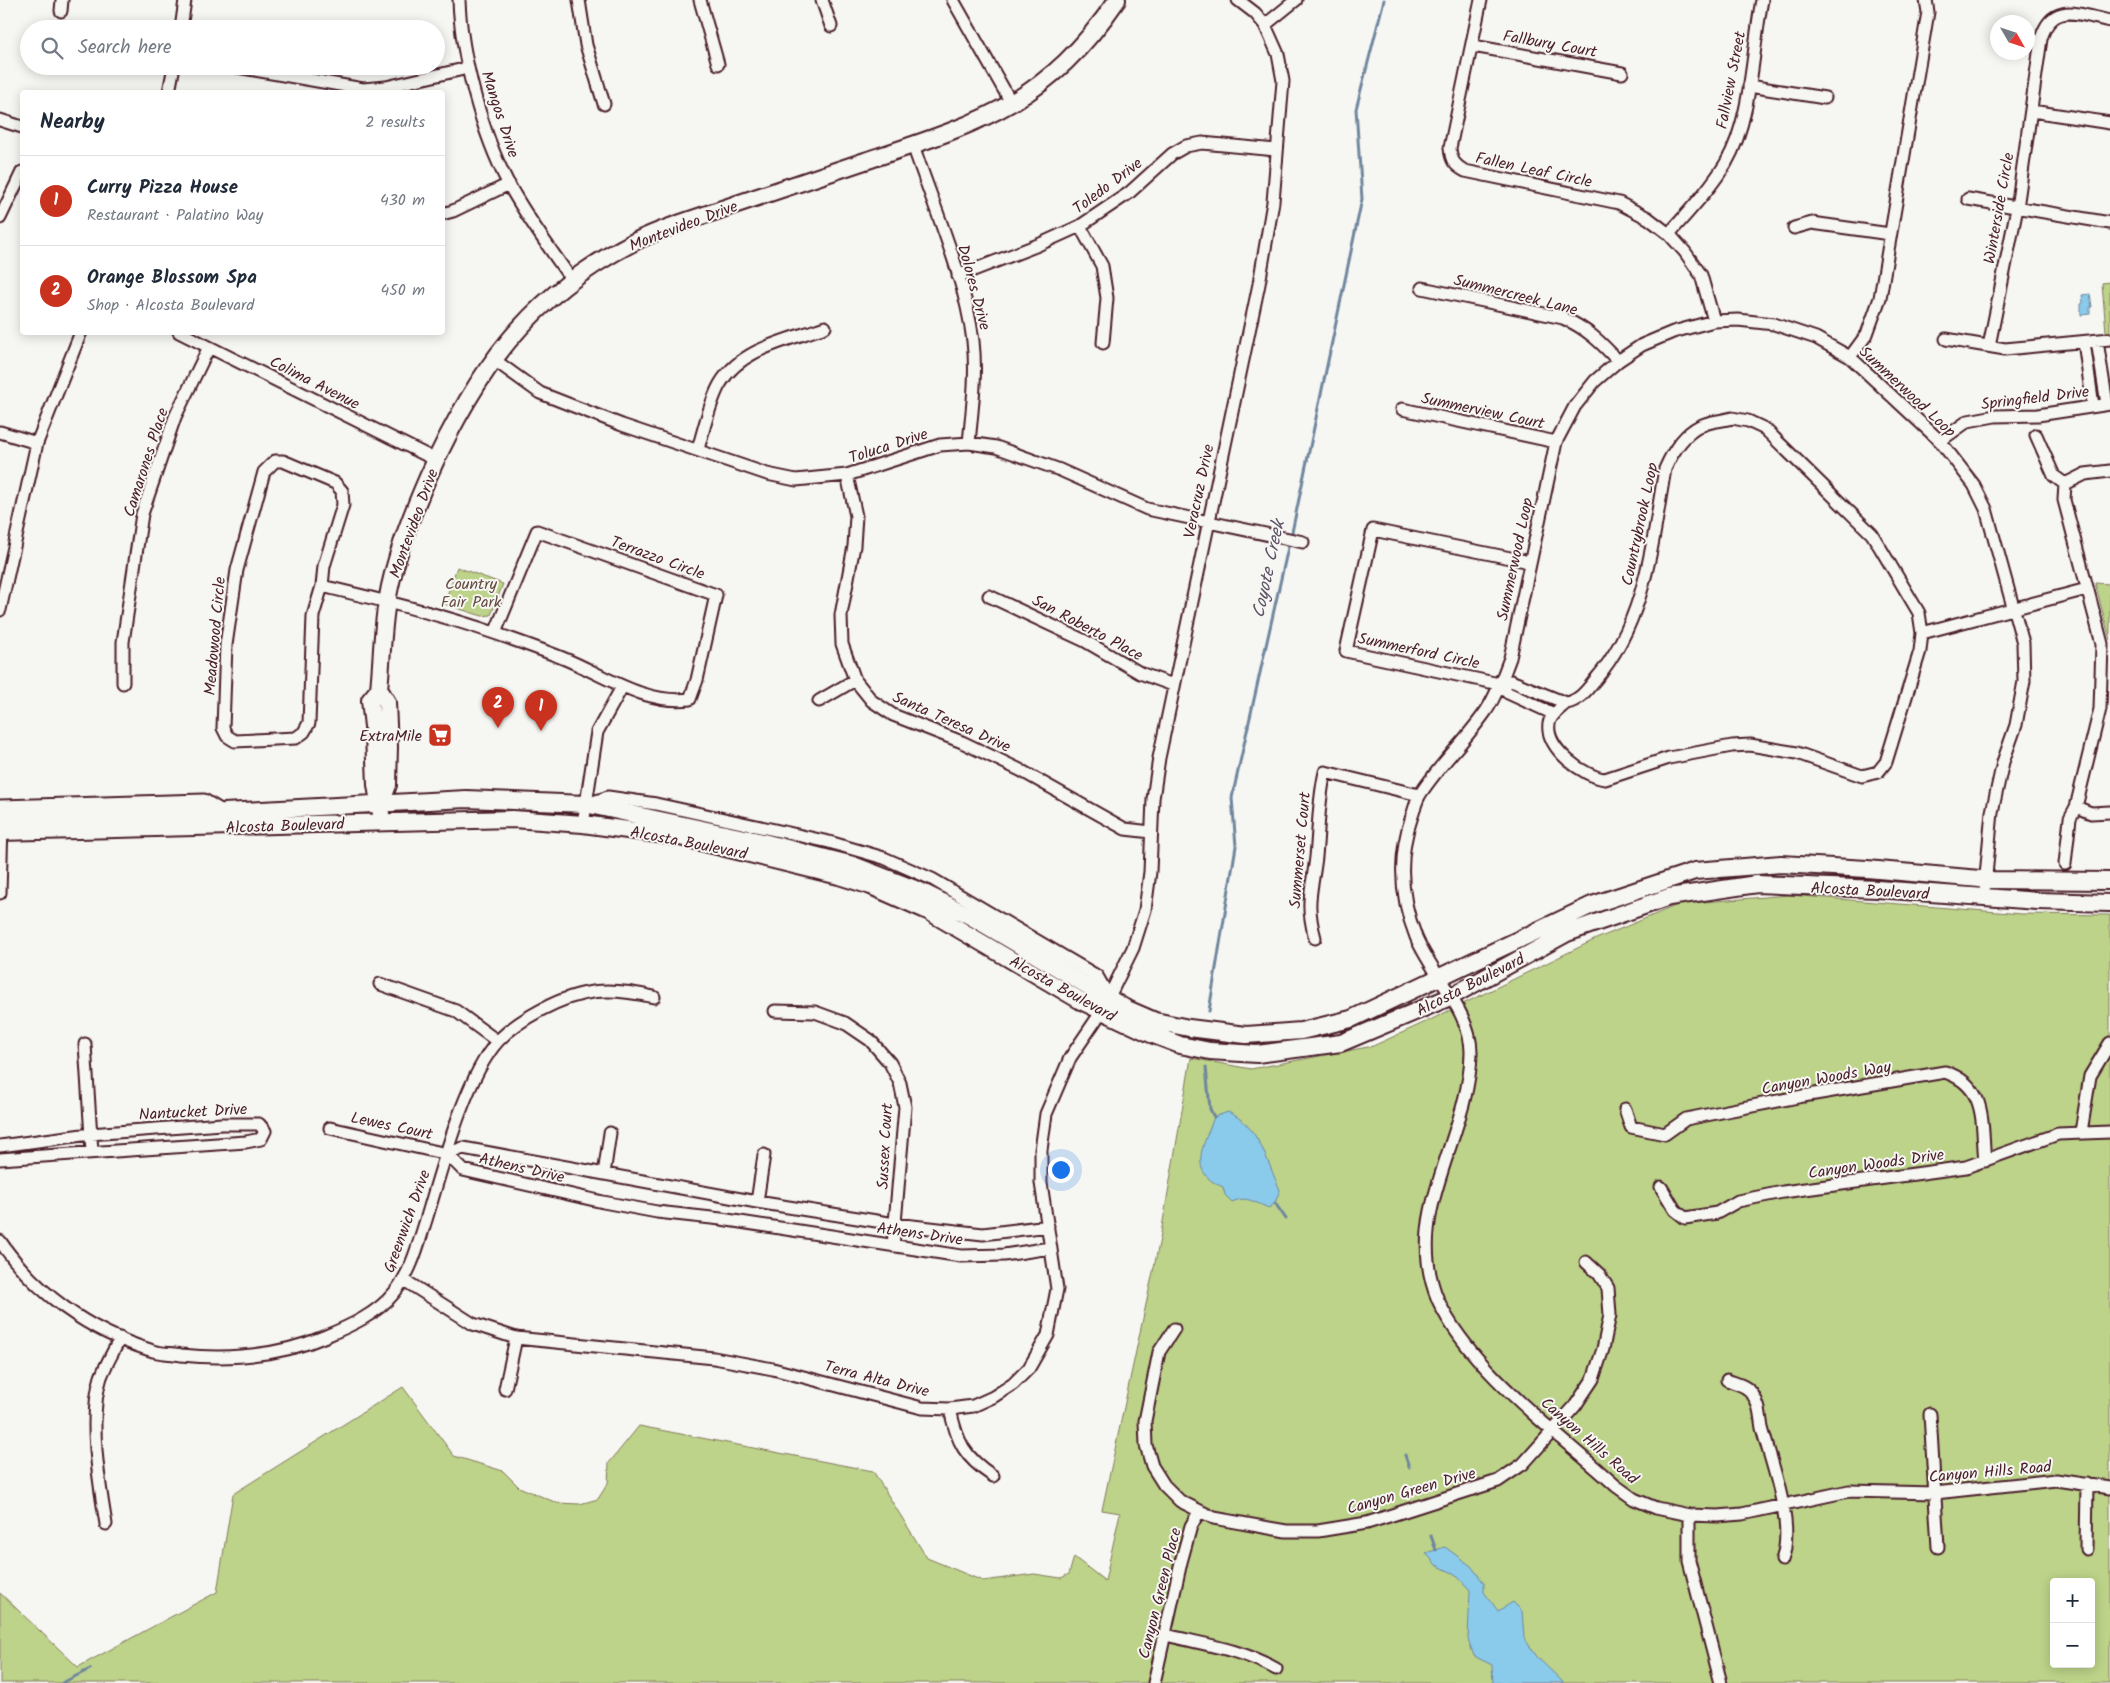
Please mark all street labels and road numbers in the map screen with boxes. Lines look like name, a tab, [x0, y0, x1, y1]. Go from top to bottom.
street label: Fallbury Court	[1501, 24, 1600, 65]
street label: Fallview Street	[1710, 28, 1753, 131]
street label: Mangos Drive	[474, 68, 525, 161]
street label: Fallen Leaf Circle	[1473, 146, 1594, 195]
street label: Winterside Circle	[1977, 151, 2022, 266]
street label: Toledo Drive	[1068, 152, 1148, 221]
street label: Montevideo Drive	[626, 194, 742, 259]
street label: Dolores Drive	[950, 242, 997, 333]
street label: Summercreek Lane	[1451, 268, 1580, 323]
street label: Summerwood Loop	[1853, 340, 1961, 444]
street label: Colima Avenue	[265, 350, 364, 417]
street label: Springfield Drive	[1980, 379, 2091, 418]
street label: Summerview Court	[1419, 386, 1547, 437]
street label: Camarones Place	[117, 405, 176, 520]
street label: Toluca Drive	[846, 422, 931, 471]
street label: Veracruz Drive	[1177, 442, 1222, 541]
street label: Countrybrook Loop	[1615, 460, 1666, 588]
street label: Montevideo Drive	[383, 465, 446, 582]
street label: Summerwood Loop	[1490, 495, 1541, 623]
street label: Terrazzo Circle	[607, 530, 708, 587]
street label: Meadowood Circle	[198, 576, 233, 697]
street label: San Roberto Place	[1027, 588, 1147, 668]
street label: Summerford Circle	[1355, 626, 1482, 677]
street label: Santa Teresa Drive	[888, 685, 1014, 760]
street label: Summerset Court	[1283, 790, 1318, 909]
street label: Alcosta Boulevard	[225, 812, 346, 841]
street label: Alcosta Boulevard	[628, 820, 750, 867]
street label: Alcosta Boulevard	[1810, 876, 1931, 907]
street label: Alcosta Boulevard	[1412, 947, 1530, 1023]
street label: Alcosta Boulevard	[1004, 950, 1121, 1030]
street label: Canyon Woods Way	[1760, 1055, 1893, 1102]
street label: Nantucket Drive	[138, 1097, 248, 1128]
street label: Sussex Court	[871, 1102, 900, 1190]
street label: Lewes Court	[348, 1106, 436, 1148]
street label: Canyon Woods Drive	[1807, 1143, 1946, 1186]
street label: Athens Drive	[477, 1147, 567, 1190]
street label: Greenwich Drive	[377, 1166, 438, 1277]
street label: Athens Drive	[875, 1216, 965, 1253]
street label: Terra Alta Drive	[821, 1354, 932, 1405]
street label: Canyon Hills Road	[1534, 1391, 1644, 1492]
street label: Canyon Hills Road	[1928, 1455, 2053, 1490]
street label: Canyon Green Drive	[1344, 1461, 1479, 1522]
street label: Canyon Green Place	[1132, 1525, 1189, 1661]

